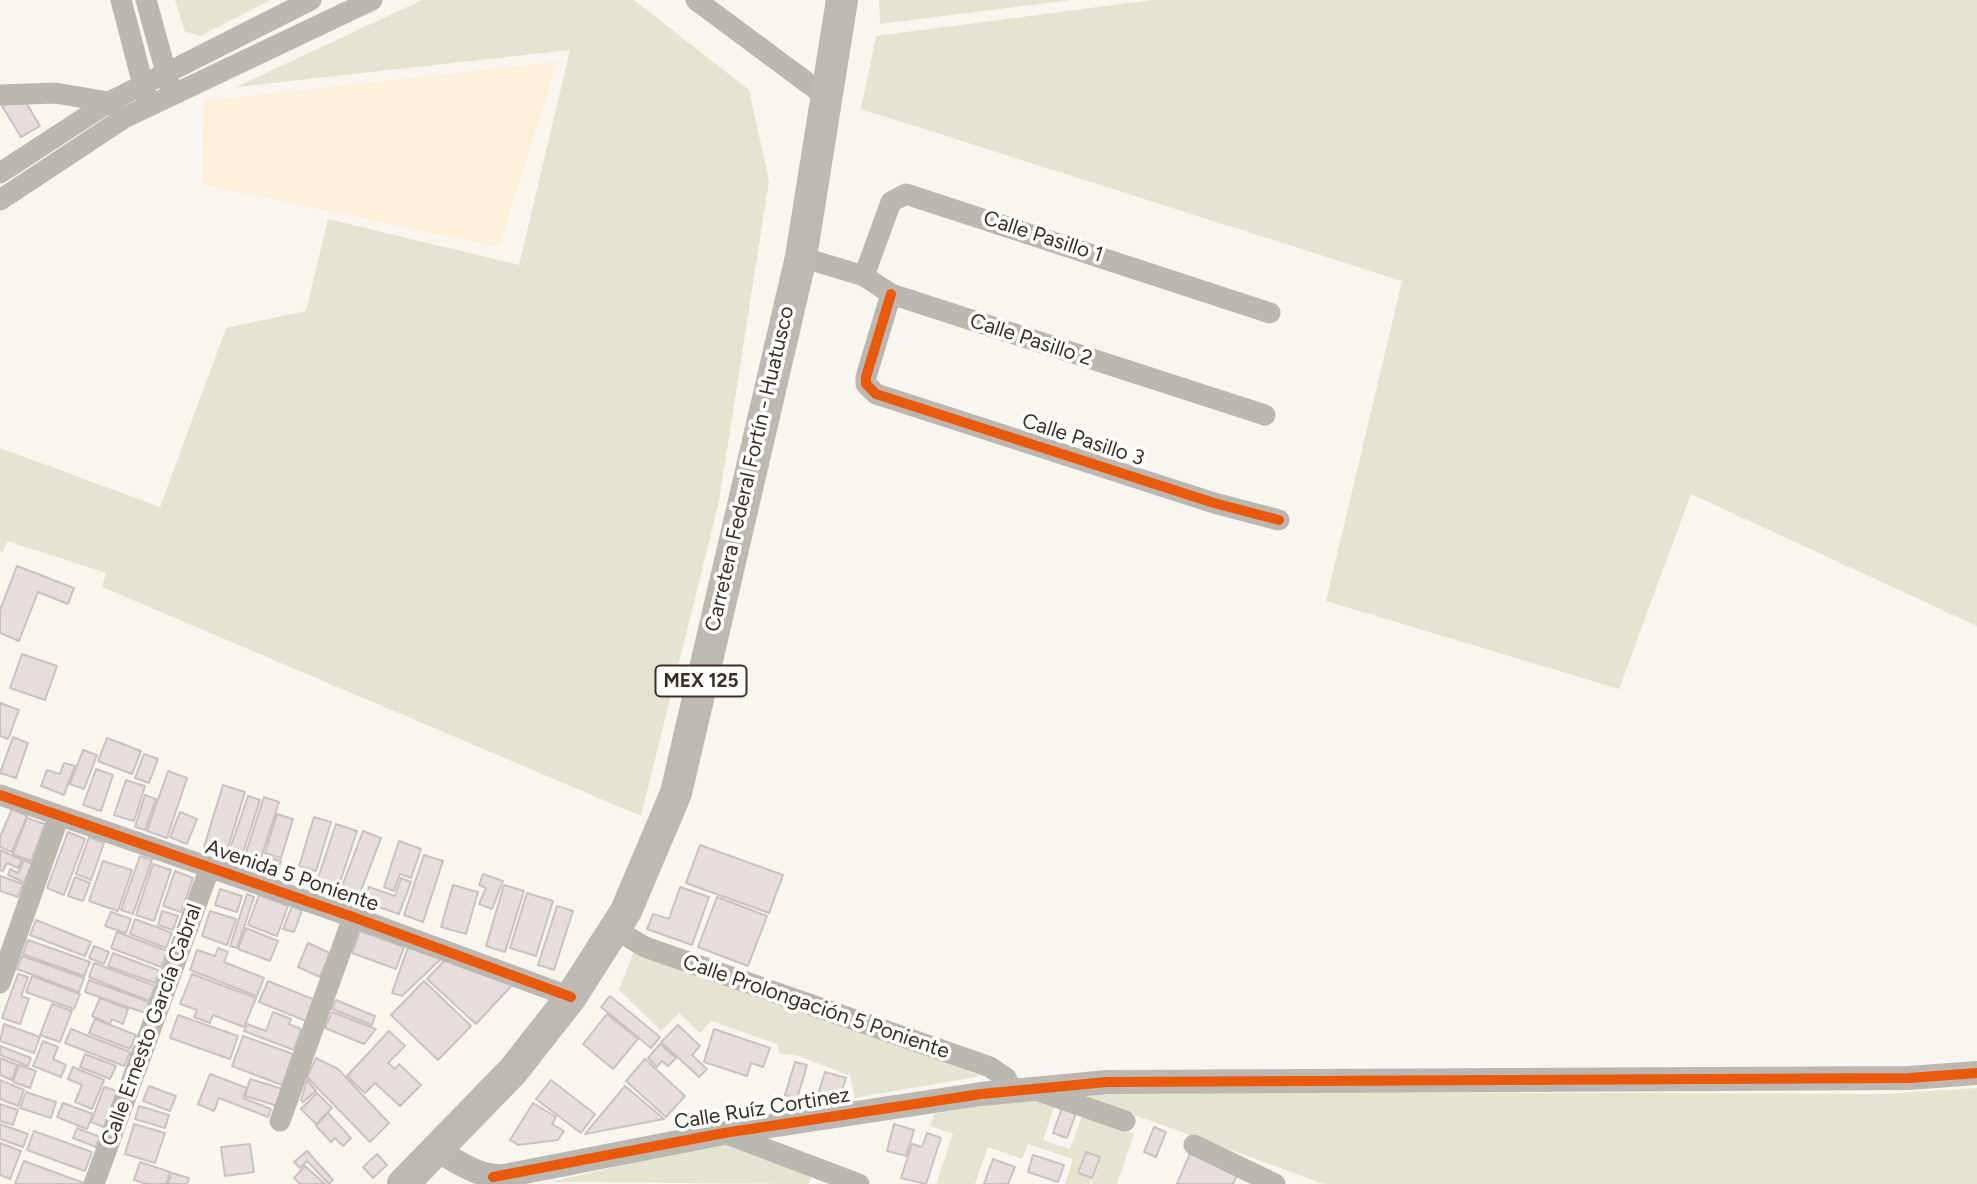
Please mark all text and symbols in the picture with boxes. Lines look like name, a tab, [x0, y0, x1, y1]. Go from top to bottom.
street label: Calle Pasillo 1	[980, 206, 1106, 268]
street label: Carretera Federal Fortín - Huatusco	[700, 304, 800, 634]
street label: Calle Pasillo 2	[967, 308, 1095, 372]
street label: Calle Pasillo 3	[1019, 408, 1147, 472]
road number: MEX 125	[656, 666, 746, 696]
street label: Avenida 5 Poniente	[202, 835, 382, 917]
street label: Calle Ernesto García Cabral	[96, 900, 208, 1150]
street label: Calle Prolongación 5 Poniente	[679, 949, 953, 1065]
street label: Calle Ruíz Cortinez	[672, 1083, 852, 1135]

